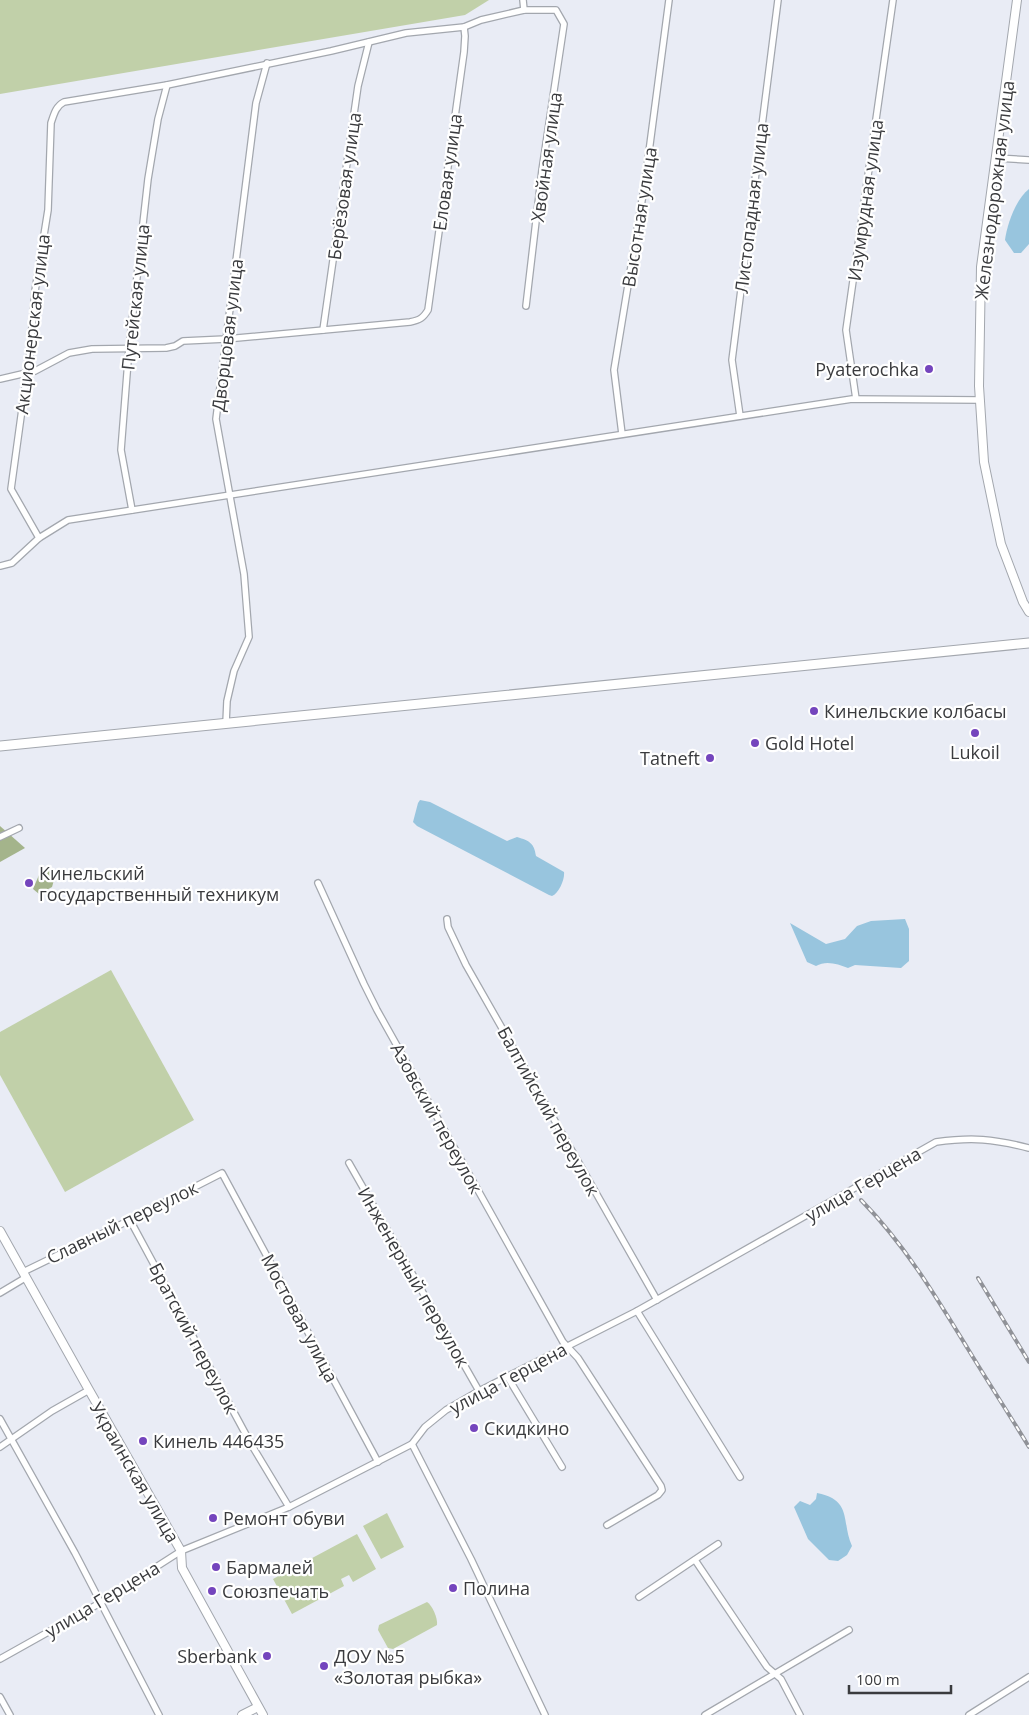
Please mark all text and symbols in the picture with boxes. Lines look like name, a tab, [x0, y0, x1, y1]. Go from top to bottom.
street label: Железнодорожная улица	[969, 79, 1019, 301]
street label: Хвойная улица	[525, 90, 567, 224]
street label: Берёзовая улица	[322, 111, 366, 261]
street label: Еловая улица	[427, 112, 467, 232]
street label: Изумрудная улица	[842, 118, 888, 282]
street label: Листопадная улица	[729, 121, 773, 295]
street label: Высотная улица	[616, 145, 662, 289]
street label: Путейская улица	[115, 223, 155, 371]
street label: Акционерская улица	[9, 233, 55, 415]
street label: Дворцовая улица	[206, 257, 248, 413]
place label: Pyaterochka	[815, 357, 919, 381]
marker: Pyaterochka	[923, 363, 935, 375]
place label: Кинельские колбасы	[824, 699, 1007, 723]
marker: Кинельские колбасы	[808, 705, 820, 717]
marker: Lukoil	[969, 727, 981, 739]
place label: Gold Hotel	[765, 731, 854, 755]
marker: Gold Hotel	[749, 737, 761, 749]
place label: Lukoil	[950, 740, 1000, 764]
place label: Tatneft	[640, 746, 700, 770]
marker: Tatneft	[704, 752, 716, 764]
place label: Кинельский государственный техникум	[39, 861, 279, 906]
marker: Кинельский государственный техникум	[23, 877, 35, 889]
street label: Балтийский переулок	[492, 1022, 606, 1201]
street label: Азовский переулок	[386, 1038, 489, 1198]
street label: улица Герцена	[801, 1141, 925, 1227]
street label: Славный переулок	[43, 1175, 202, 1269]
street label: Инженерный переулок	[353, 1183, 476, 1372]
street label: Мостовая улица	[256, 1250, 344, 1386]
street label: Братский переулок	[144, 1258, 244, 1418]
street label: улица Герцена	[445, 1337, 571, 1419]
street label: Украинская улица	[85, 1397, 185, 1547]
place label: Скидкино	[484, 1416, 569, 1440]
marker: Скидкино	[468, 1422, 480, 1434]
place label: Кинель 446435	[153, 1429, 284, 1453]
marker: Кинель 446435	[137, 1435, 149, 1447]
place label: Ремонт обуви	[223, 1506, 345, 1530]
marker: Ремонт обуви	[207, 1512, 219, 1524]
street label: улица Герцена	[40, 1555, 164, 1643]
place label: Бармалей	[226, 1555, 313, 1579]
marker: Бармалей	[210, 1561, 222, 1573]
place label: Полина	[463, 1576, 530, 1600]
place label: Союзпечать	[222, 1579, 329, 1603]
marker: Полина	[447, 1582, 459, 1594]
marker: Союзпечать	[206, 1585, 218, 1597]
place label: Sberbank	[177, 1644, 258, 1668]
place label: ДОУ №5 «Золотая рыбка»	[334, 1644, 482, 1689]
marker: Sberbank	[261, 1650, 273, 1662]
marker: ДОУ №5 «Золотая рыбка»	[318, 1660, 330, 1672]
scale bar	[849, 1662, 952, 1694]
text: 100 m	[856, 1669, 900, 1689]

